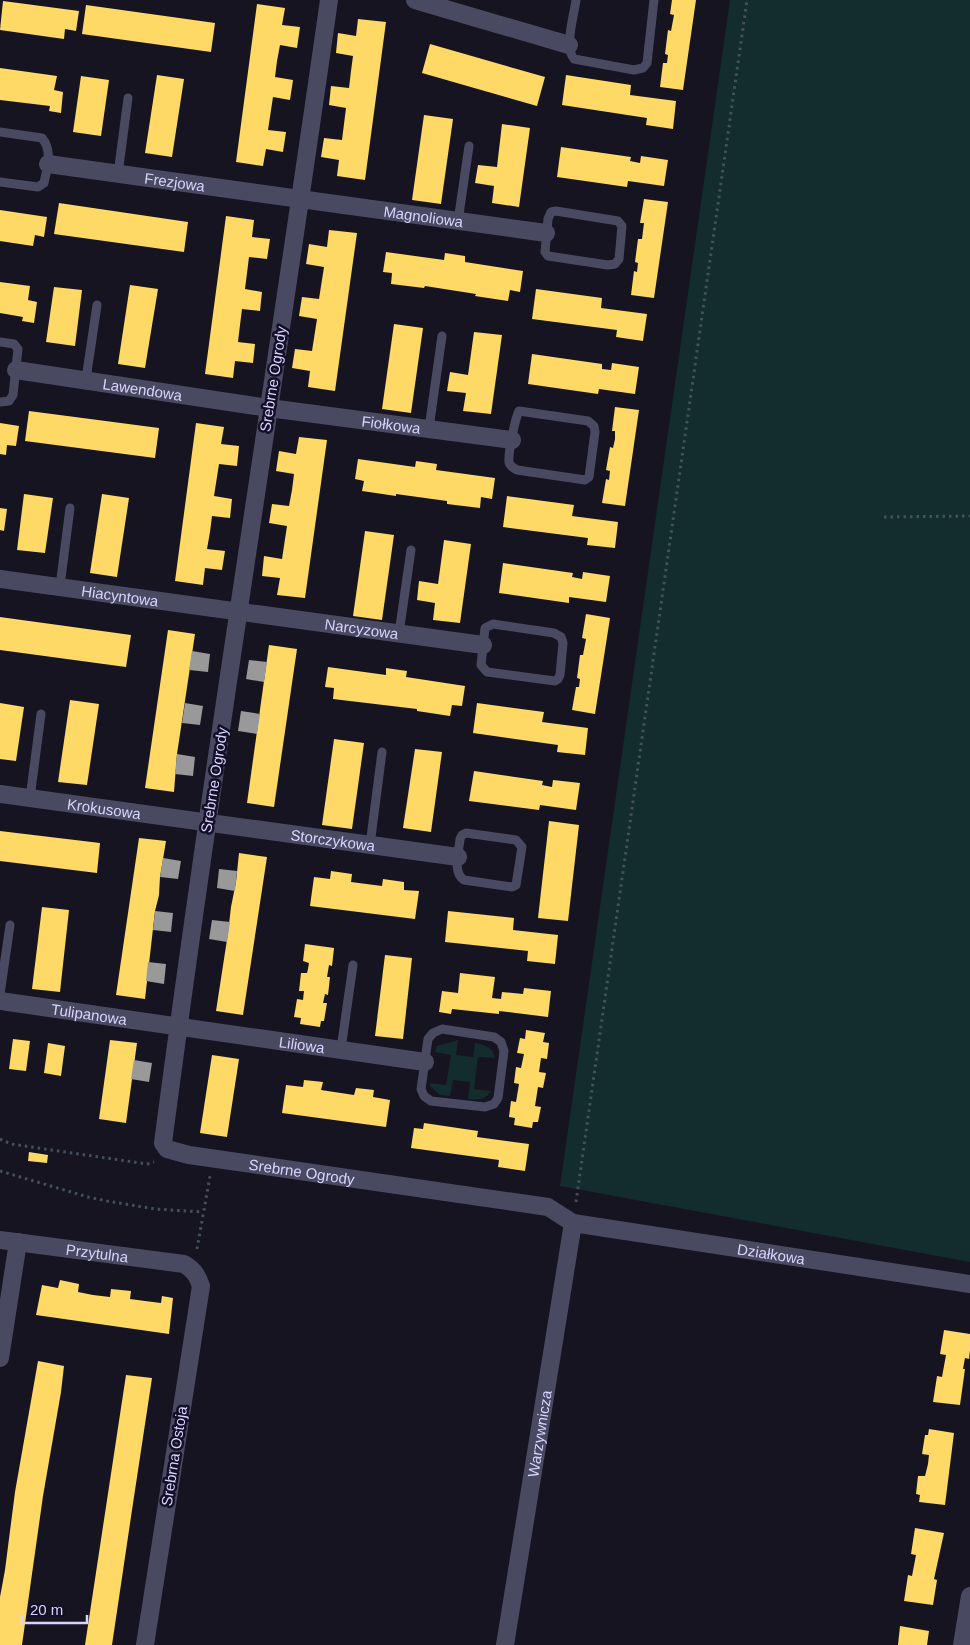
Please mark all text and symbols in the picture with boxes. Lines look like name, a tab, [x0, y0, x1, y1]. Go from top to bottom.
street label: Frezjowa	[143, 169, 207, 194]
street label: Magnoliowa	[383, 202, 465, 230]
street label: Srebrne Ogrody	[256, 324, 290, 433]
street label: Lawendowa	[102, 375, 184, 403]
street label: Fiołkowa	[361, 412, 422, 436]
street label: Hiacyntowa	[80, 582, 160, 609]
street label: Narcyzowa	[324, 615, 400, 642]
street label: Srebrne Ogrody	[197, 725, 231, 834]
street label: Krokusowa	[66, 795, 143, 822]
street label: Storczykowa	[290, 826, 377, 854]
street label: Tulipanowa	[50, 1000, 129, 1028]
street label: Liliowa	[278, 1033, 326, 1056]
street label: Srebrne Ogrody	[248, 1155, 356, 1187]
street label: Przytulna	[65, 1240, 130, 1265]
street label: Działkowa	[736, 1240, 807, 1267]
street label: Warzywnicza	[524, 1388, 555, 1478]
street label: Srebrna Ostoja	[158, 1404, 190, 1507]
scale bar	[22, 1592, 88, 1624]
text: 20 m	[30, 1601, 63, 1618]

